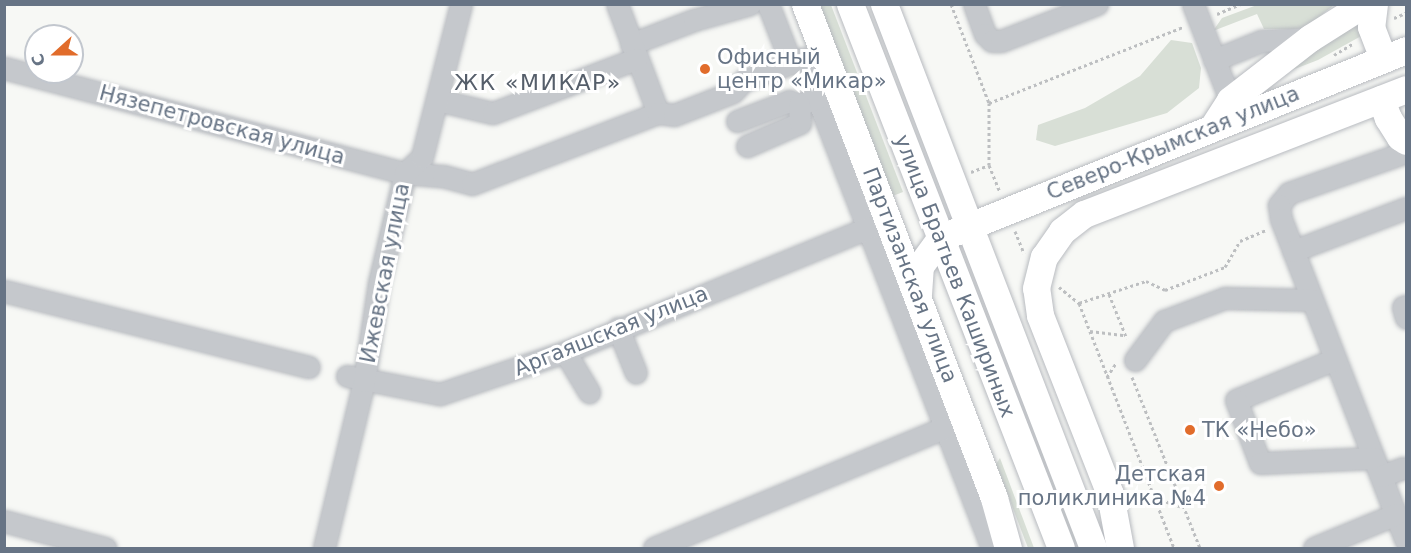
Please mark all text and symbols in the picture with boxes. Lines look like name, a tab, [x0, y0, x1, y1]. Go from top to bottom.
north arrow	[24, 24, 84, 84]
place label: Офисный центр «Микар»	[717, 44, 887, 94]
text: С	[28, 51, 50, 69]
marker: Офисный центр «Микар»	[698, 62, 712, 76]
district label: ЖК «МИКАР»	[454, 70, 622, 96]
street label: Нязепетровская улица	[97, 80, 347, 170]
street label: Северо-Крымская улица	[1043, 81, 1303, 205]
street label: улица Братьев Кашириных	[889, 131, 1021, 421]
street label: Партизанская улица	[857, 164, 963, 386]
street label: Ижевская улица	[355, 181, 415, 365]
street label: Аргаяшская улица	[511, 281, 711, 381]
place label: ТК «Небо»	[1202, 417, 1317, 443]
marker: ТК «Небо»	[1183, 423, 1197, 437]
place label: Детская поликлиника №4	[1018, 461, 1206, 511]
marker: Детская поликлиника №4	[1210, 477, 1228, 495]

